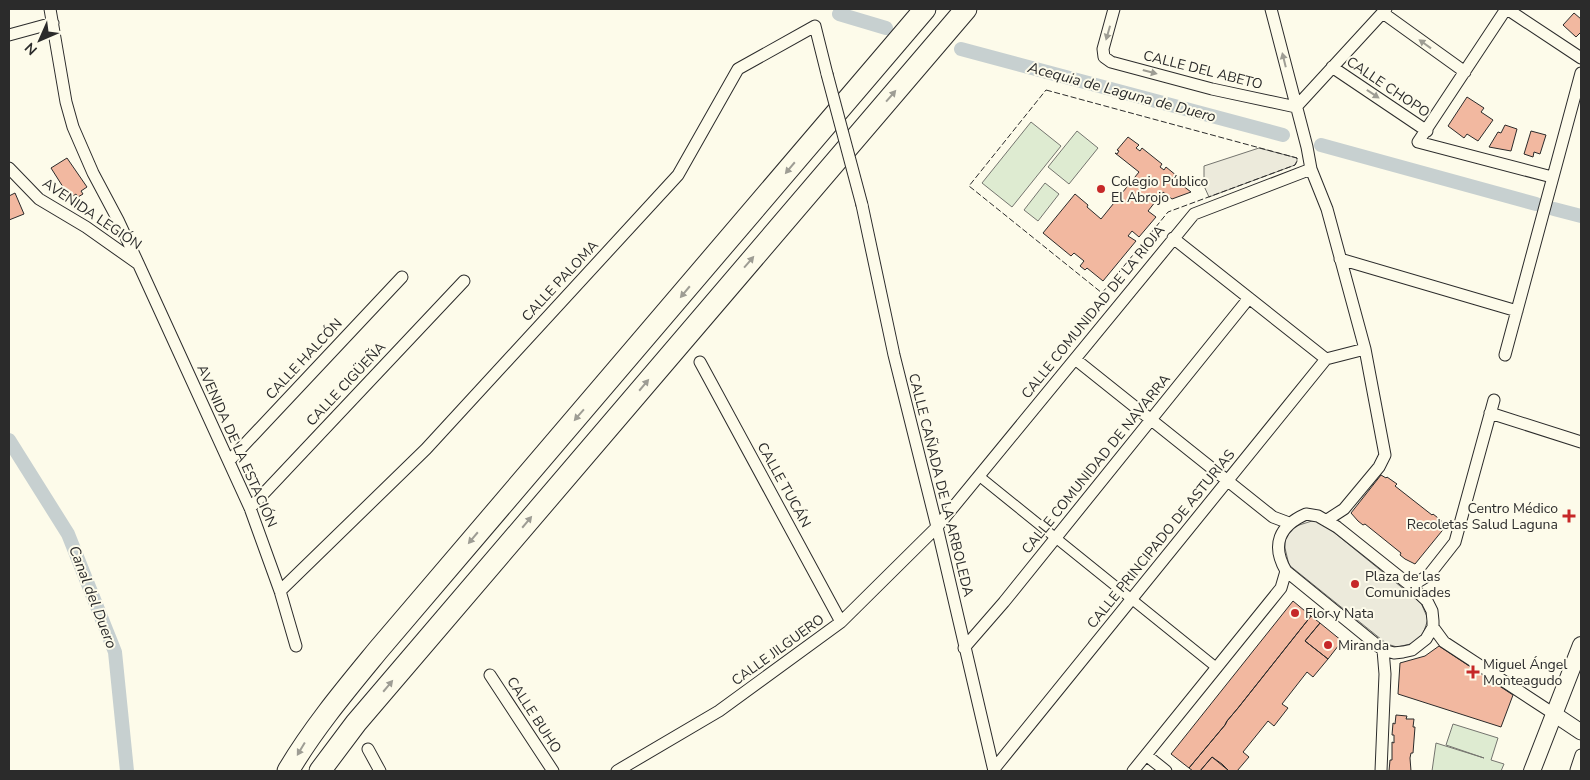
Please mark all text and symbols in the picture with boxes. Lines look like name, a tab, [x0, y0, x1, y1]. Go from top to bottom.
north arrow	[15, 15, 65, 65]
one-way arrow	[1103, 25, 1111, 40]
text: N	[21, 38, 42, 59]
one-way arrow	[1419, 38, 1432, 49]
street label: CALLE DEL ABETO	[1141, 46, 1265, 94]
street label: CALLE CHOPO	[1343, 52, 1433, 122]
one-way arrow	[1280, 53, 1288, 68]
water label: Acequia de Laguna de Duero	[1025, 57, 1218, 127]
one-way arrow	[1142, 69, 1157, 77]
one-way arrow	[1366, 89, 1379, 99]
one-way arrow	[885, 90, 896, 102]
one-way arrow	[785, 162, 796, 174]
place label: Colegio Público El Abrojo	[1111, 172, 1209, 207]
street label: AVENIDA LEGIÓN	[39, 174, 145, 254]
marker: Colegio Público El Abrojo	[1095, 183, 1107, 195]
street label: CALLE COMUNIDAD DE LA RIOJA	[1017, 221, 1169, 403]
street label: CALLE PALOMA	[517, 236, 603, 326]
one-way arrow	[744, 255, 755, 268]
one-way arrow	[679, 285, 691, 297]
street label: CALLE HALCÓN	[261, 314, 347, 404]
street label: CALLE CIGÜEÑA	[302, 338, 390, 430]
street label: AVENIDA DE LA ESTACIÓN	[192, 362, 282, 530]
street label: CALLE COMUNIDAD DE NAVARRA	[1017, 370, 1175, 558]
street label: CALLE CAÑADA DE LA ARBOLEDA	[904, 371, 978, 599]
one-way arrow	[638, 379, 649, 392]
one-way arrow	[573, 409, 585, 421]
street label: CALLE TUCÁN	[753, 439, 815, 531]
street label: CALLE PRINCIPADO DE ASTURIAS	[1083, 445, 1240, 633]
place label: Centro Médico Recoletas Salud Laguna	[1407, 499, 1558, 534]
marker: Centro Médico Recoletas Salud Laguna	[1562, 509, 1576, 523]
one-way arrow	[521, 517, 533, 529]
one-way arrow	[467, 531, 478, 544]
water label: Canal del Duero	[64, 543, 122, 651]
place label: Plaza de las Comunidades	[1365, 567, 1451, 602]
marker: Plaza de las Comunidades	[1349, 578, 1361, 590]
place label: Flor y Nata	[1305, 604, 1374, 623]
marker: Flor y Nata	[1289, 607, 1301, 619]
street label: CALLE JILGUERO	[728, 610, 828, 690]
place label: Miranda	[1338, 636, 1389, 655]
marker: Miranda	[1322, 639, 1334, 651]
place label: Miguel Ángel Monteagudo	[1483, 655, 1568, 690]
marker: Miguel Ángel Monteagudo	[1467, 666, 1479, 678]
street label: CALLE BUHO	[502, 673, 566, 757]
one-way arrow	[382, 680, 393, 693]
one-way arrow	[297, 742, 306, 755]

